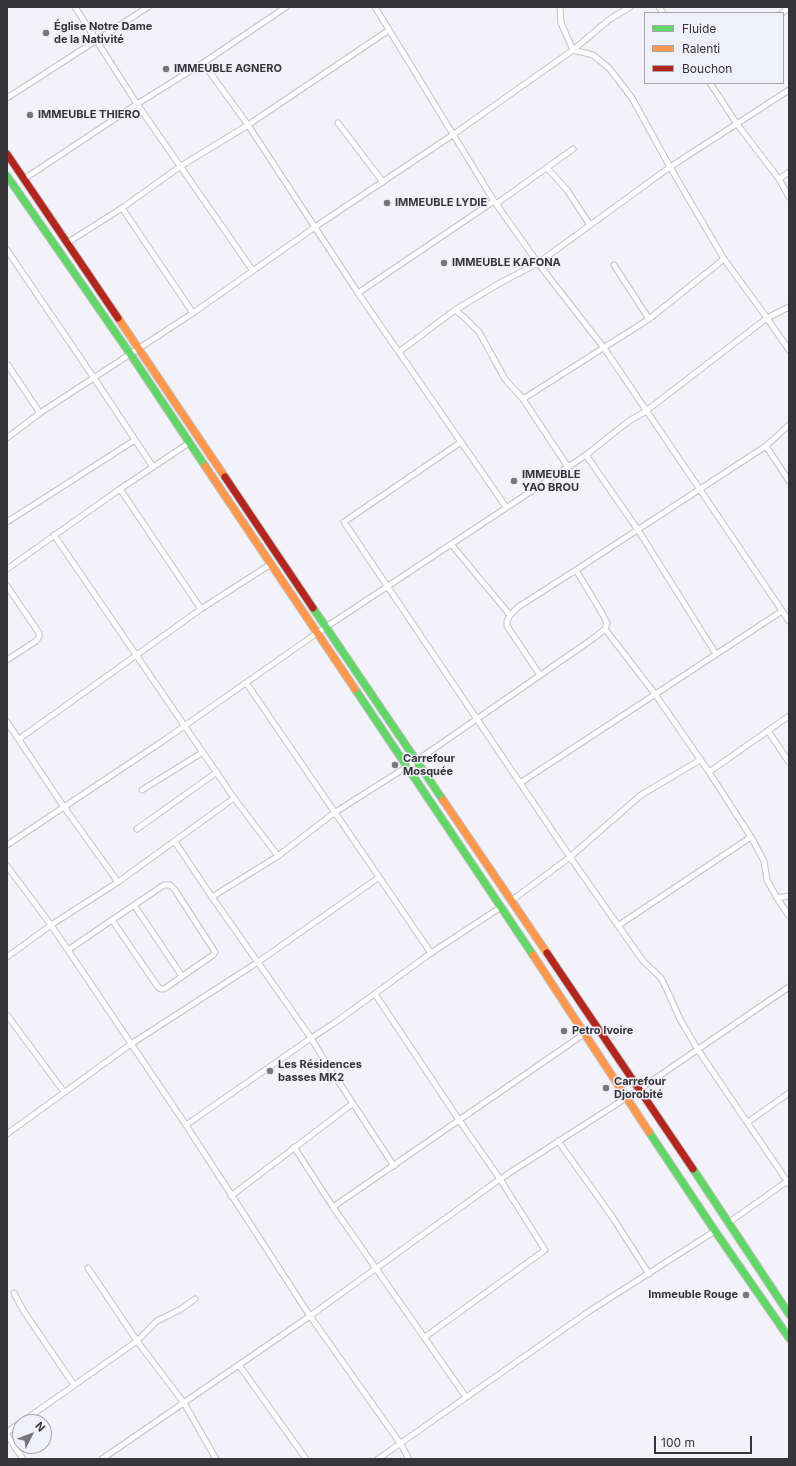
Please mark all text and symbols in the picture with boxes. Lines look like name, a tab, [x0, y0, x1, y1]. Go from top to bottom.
legend	[644, 12, 784, 84]
place label: Église Notre Dame de la Nativité	[54, 20, 152, 46]
text: Fluide	[682, 21, 716, 36]
marker: Église Notre Dame de la Nativité	[41, 28, 51, 38]
text: Ralenti	[682, 41, 720, 56]
text: Bouchon	[682, 61, 732, 76]
place label: IMMEUBLE AGNERO	[174, 62, 282, 76]
marker: IMMEUBLE AGNERO	[161, 64, 171, 74]
place label: IMMEUBLE THIERO	[38, 108, 140, 122]
marker: IMMEUBLE THIERO	[25, 110, 35, 120]
place label: IMMEUBLE LYDIE	[395, 196, 487, 210]
marker: IMMEUBLE LYDIE	[382, 198, 392, 208]
place label: IMMEUBLE KAFONA	[452, 256, 561, 270]
marker: IMMEUBLE KAFONA	[439, 258, 449, 268]
place label: IMMEUBLE YAO BROU	[522, 468, 580, 494]
marker: IMMEUBLE YAO BROU	[509, 476, 519, 486]
place label: Carrefour Mosquée	[403, 752, 455, 778]
marker: Carrefour Mosquée	[390, 760, 400, 770]
place label: Petro Ivoire	[572, 1024, 633, 1038]
marker: Petro Ivoire	[559, 1026, 569, 1036]
place label: Les Résidences basses MK2	[278, 1058, 362, 1084]
marker: Les Résidences basses MK2	[265, 1066, 275, 1076]
place label: Carrefour Djorobité	[614, 1075, 666, 1101]
marker: Carrefour Djorobité	[601, 1083, 611, 1093]
place label: Immeuble Rouge	[648, 1288, 738, 1302]
marker: Immeuble Rouge	[741, 1290, 751, 1300]
north arrow	[12, 1414, 52, 1454]
text: N	[32, 1419, 48, 1434]
scale bar	[656, 1428, 754, 1454]
text: 100 m	[661, 1435, 695, 1450]

